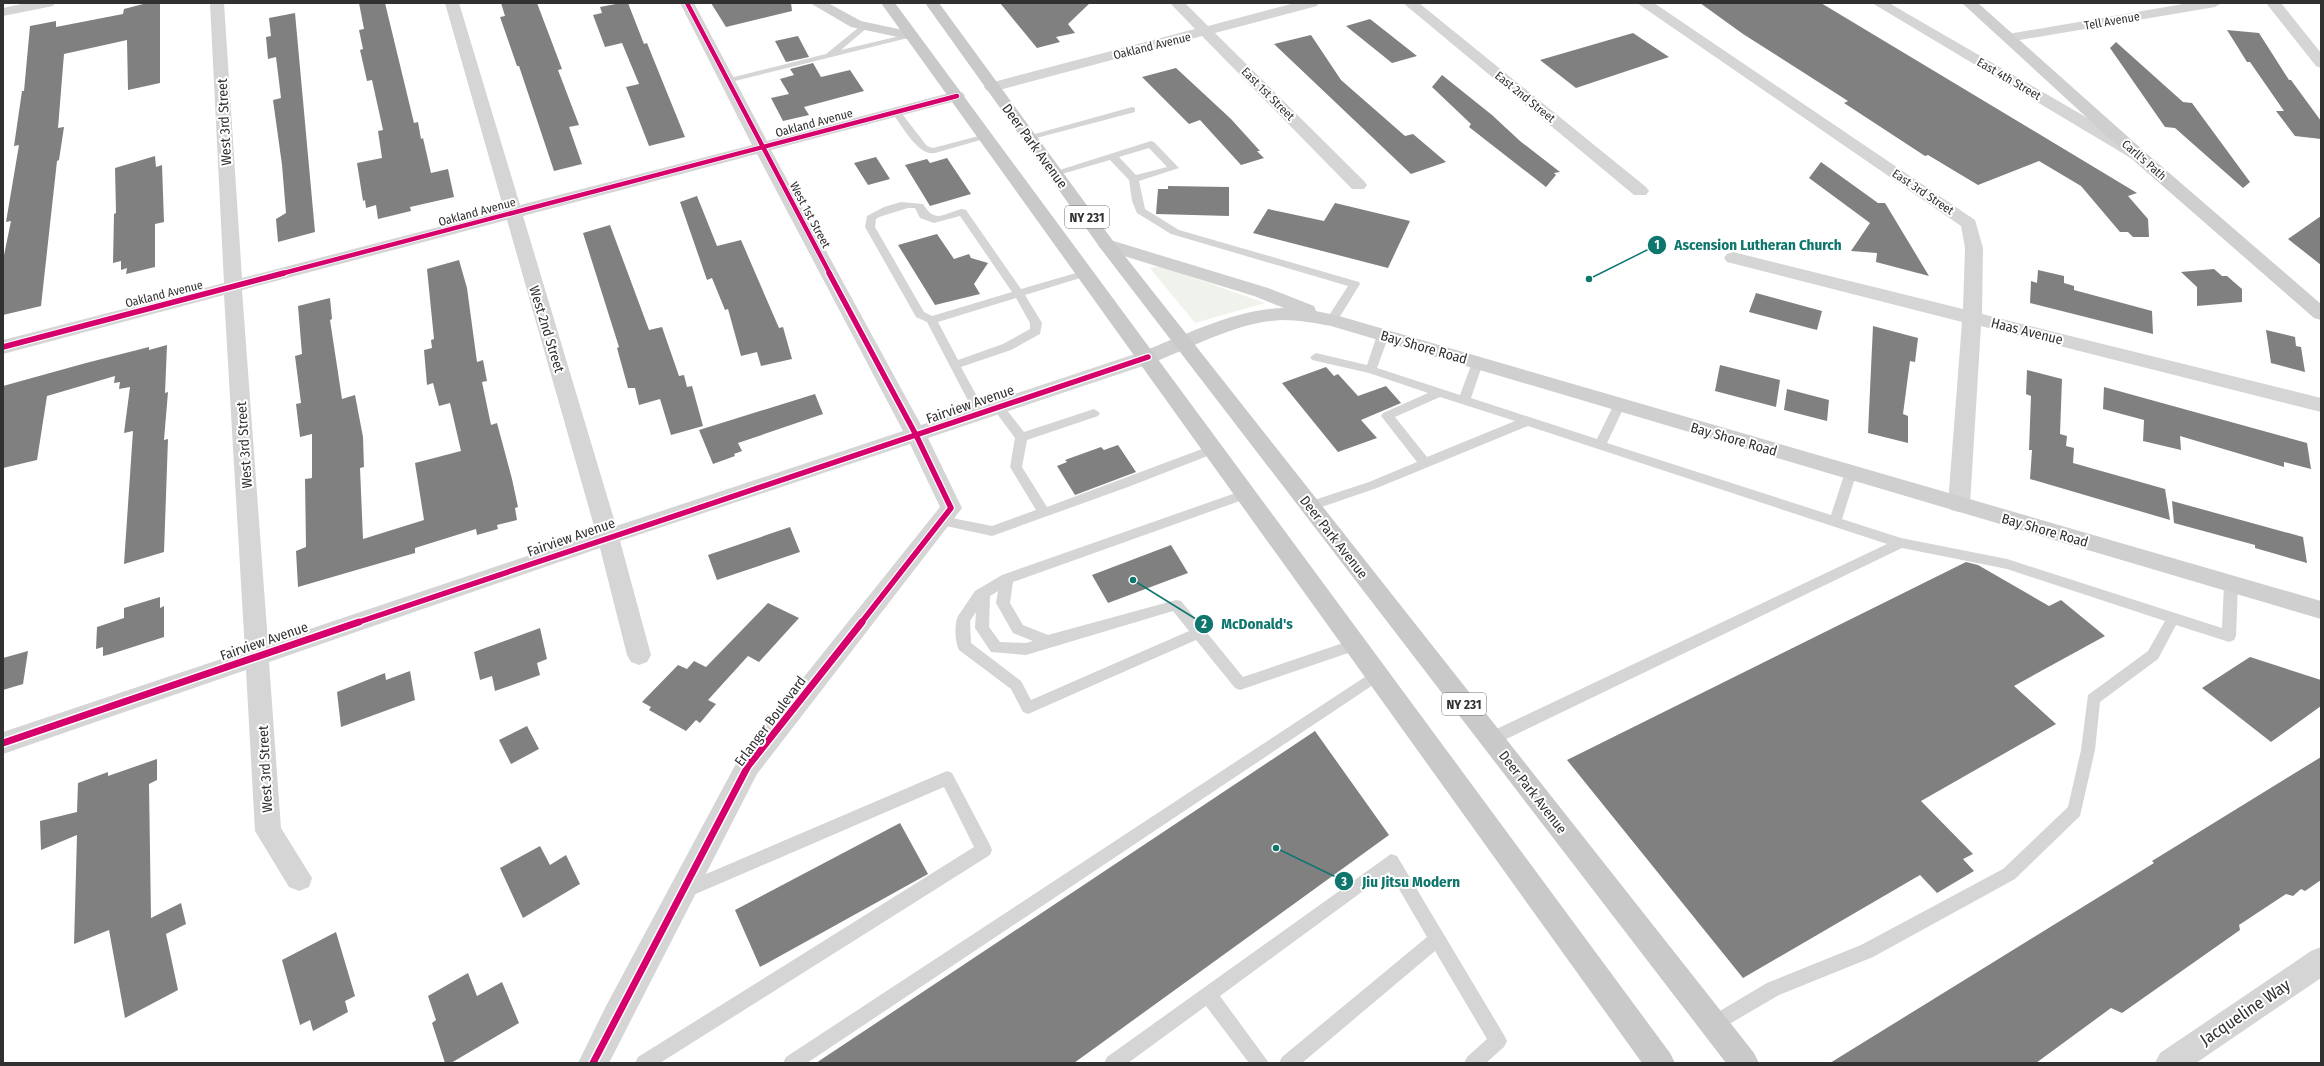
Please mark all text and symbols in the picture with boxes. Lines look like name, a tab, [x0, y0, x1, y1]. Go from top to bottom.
street label: Tell Avenue	[2083, 9, 2141, 33]
street label: Oakland Avenue	[1112, 30, 1192, 62]
street label: East 4th Street	[1975, 55, 2044, 103]
street label: East 1st Street	[1239, 65, 1297, 123]
street label: East 2nd Street	[1492, 68, 1558, 126]
street label: West 3rd Street	[214, 78, 235, 166]
street label: Deer Park Avenue	[998, 101, 1071, 192]
street label: Oakland Avenue	[774, 106, 854, 140]
street label: Carll's Path	[2119, 137, 2169, 183]
street label: East 3rd Street	[1890, 166, 1956, 218]
street label: West 1st Street	[787, 180, 833, 250]
street label: Oakland Avenue	[437, 195, 517, 229]
road number: NY 231	[1065, 206, 1109, 228]
callout: Ascension Lutheran Church	[1647, 231, 1850, 258]
text: Ascension Lutheran Church	[1673, 236, 1842, 254]
text: 1	[1654, 238, 1660, 252]
street label: Oakland Avenue	[124, 278, 204, 310]
street label: West 2nd Street	[525, 284, 568, 375]
street label: Haas Avenue	[1989, 314, 2065, 349]
street label: Bay Shore Road	[1379, 327, 1469, 368]
street label: Fairview Avenue	[924, 381, 1016, 427]
street label: West 3rd Street	[233, 400, 256, 489]
street label: Bay Shore Road	[1689, 419, 1779, 460]
street label: Deer Park Avenue	[1296, 493, 1371, 582]
street label: Bay Shore Road	[2000, 510, 2090, 551]
street label: Fairview Avenue	[525, 514, 617, 560]
callout: McDonald's	[1194, 610, 1301, 637]
text: McDonald's	[1221, 615, 1293, 633]
text: 2	[1200, 617, 1207, 631]
street label: Fairview Avenue	[218, 618, 310, 664]
street label: Erlanger Boulevard	[731, 673, 810, 770]
road number: NY 231	[1442, 693, 1486, 715]
street label: West 3rd Street	[255, 725, 276, 813]
street label: Deer Park Avenue	[1495, 748, 1570, 837]
callout: Jiu Jitsu Modern	[1334, 868, 1468, 895]
text: Jiu Jitsu Modern	[1361, 873, 1460, 891]
text: 3	[1340, 875, 1347, 889]
street label: Jacqueline Way	[2196, 974, 2295, 1050]

